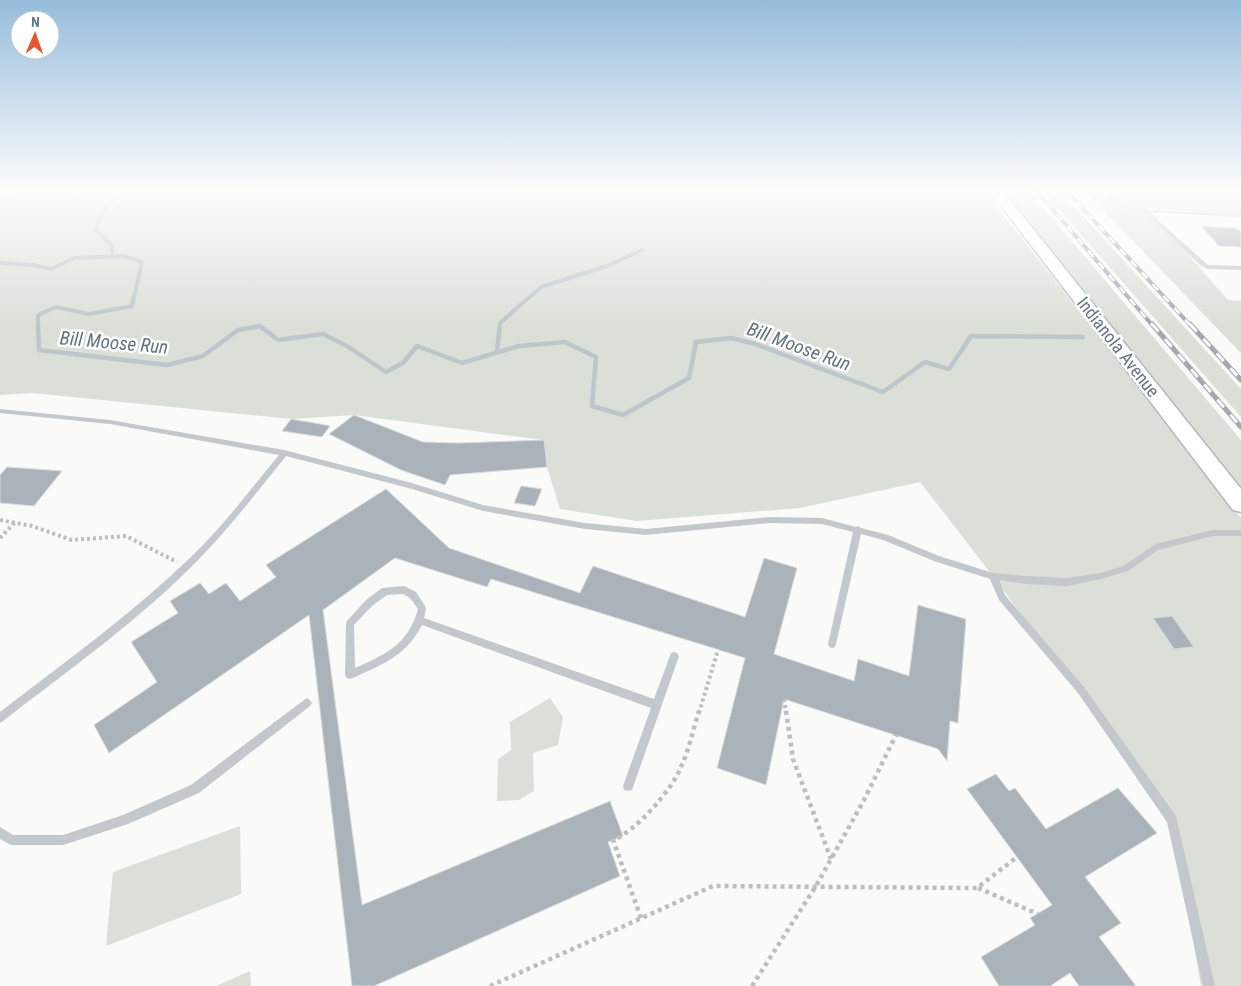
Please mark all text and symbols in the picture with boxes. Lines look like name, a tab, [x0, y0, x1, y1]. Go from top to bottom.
north arrow	[10, 10, 60, 60]
text: N	[31, 14, 40, 30]
street label: Indianola Avenue	[1073, 292, 1164, 401]
water label: Bill Moose Run	[744, 317, 854, 376]
water label: Bill Moose Run	[59, 326, 169, 359]

